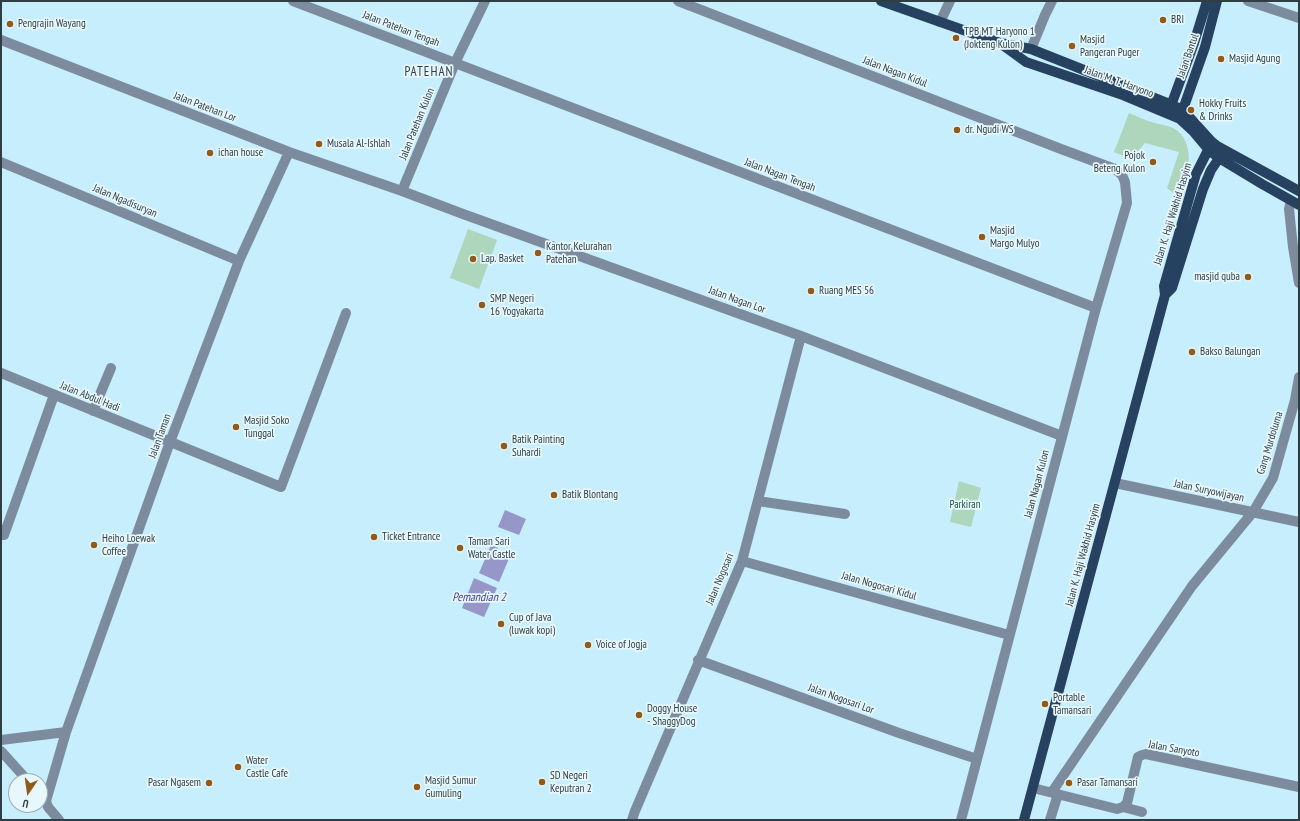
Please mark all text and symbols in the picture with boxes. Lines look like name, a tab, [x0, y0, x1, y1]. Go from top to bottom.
street label: Jalan Patehan Tengah	[361, 8, 441, 50]
place label: BRI	[1171, 13, 1184, 27]
marker: BRI	[1158, 15, 1168, 25]
place label: Pengrajin Wayang	[18, 17, 86, 31]
marker: Pengrajin Wayang	[5, 19, 15, 29]
place label: TPB MT Haryono 1 (Jokteng Kulon)	[964, 25, 1035, 51]
street label: Jalan Bantul	[1174, 32, 1202, 80]
marker: TPB MT Haryono 1 (Jokteng Kulon)	[951, 33, 961, 43]
place label: Masjid Pangeran Puger	[1080, 33, 1140, 59]
marker: Masjid Pangeran Puger	[1067, 41, 1077, 51]
place label: Masjid Agung	[1229, 52, 1280, 66]
street label: Jalan Nagan Kidul	[861, 54, 929, 90]
marker: Masjid Agung	[1216, 54, 1226, 64]
street label: Jalan M. T. Haryono	[1083, 63, 1155, 101]
district label: PATEHAN	[404, 64, 454, 80]
street label: Jalan Patehan Kulon	[397, 86, 437, 162]
street label: Jalan Patehan Lor	[172, 89, 238, 125]
place label: Hokky Fruits & Drinks	[1199, 97, 1246, 123]
marker: Hokky Fruits & Drinks	[1186, 105, 1196, 115]
place label: dr. Ngudi WS	[965, 123, 1014, 137]
marker: dr. Ngudi WS	[952, 125, 962, 135]
place label: Musala Al-Ishlah	[327, 137, 390, 151]
marker: Musala Al-Ishlah	[314, 139, 324, 149]
place label: ichan house	[218, 146, 263, 160]
marker: ichan house	[205, 148, 215, 158]
place label: Pojok Beteng Kulon	[1094, 149, 1145, 175]
street label: Jalan Nagan Tengah	[743, 155, 817, 195]
marker: Pojok Beteng Kulon	[1148, 157, 1158, 167]
street label: Jalan K. Haji Wakhid Hasyim	[1151, 161, 1195, 267]
street label: Jalan Ngadisuryan	[91, 182, 159, 220]
place label: Masjid Margo Mulyo	[990, 224, 1039, 250]
marker: Masjid Margo Mulyo	[977, 232, 987, 242]
place label: Kantor Kelurahan Patehan	[546, 240, 612, 266]
marker: Kantor Kelurahan Patehan	[533, 248, 543, 258]
place label: Lap. Basket	[481, 252, 524, 266]
marker: Lap. Basket	[468, 254, 478, 264]
place label: masjid quba	[1194, 270, 1240, 284]
marker: masjid quba	[1243, 272, 1253, 282]
street label: Jalan Nagan Lor	[707, 284, 767, 316]
place label: Ruang MES 56	[819, 284, 874, 298]
marker: Ruang MES 56	[806, 286, 816, 296]
place label: SMP Negeri 16 Yogyakarta	[490, 292, 544, 318]
marker: SMP Negeri 16 Yogyakarta	[477, 300, 487, 310]
place label: Bakso Balungan	[1200, 345, 1260, 359]
marker: Bakso Balungan	[1187, 347, 1197, 357]
street label: Jalan Abdul Hadi	[58, 379, 122, 415]
street label: Gang Murdoluma	[1254, 410, 1286, 476]
street label: Jalan Taman	[146, 412, 174, 460]
place label: Masjid Soko Tunggal	[244, 414, 289, 440]
marker: Masjid Soko Tunggal	[231, 422, 241, 432]
place label: Batik Painting Suhardi	[512, 433, 565, 459]
marker: Batik Painting Suhardi	[499, 441, 509, 451]
street label: Jalan Nagan Kulon	[1022, 449, 1052, 519]
street label: Jalan Suryowijayan	[1173, 477, 1245, 505]
place label: Batik Blontang	[562, 488, 618, 502]
marker: Batik Blontang	[549, 490, 559, 500]
park label: Parkiran	[950, 498, 980, 512]
street label: Jalan K. Haji Wakhid Hasyim	[1063, 502, 1103, 608]
place label: Ticket Entrance	[382, 530, 440, 544]
place label: Heiho Loewak Coffee	[102, 532, 155, 558]
marker: Ticket Entrance	[369, 532, 379, 542]
place label: Taman Sari Water Castle	[468, 535, 515, 561]
marker: Heiho Loewak Coffee	[89, 540, 99, 550]
marker: Taman Sari Water Castle	[455, 543, 465, 553]
street label: Jalan Nogosari	[703, 551, 737, 607]
street label: Jalan Nogosari Kidul	[840, 569, 918, 603]
water label: Pemandian 2	[452, 591, 506, 605]
place label: Cup of Java (luwak kopi)	[509, 611, 555, 637]
marker: Cup of Java (luwak kopi)	[496, 619, 506, 629]
place label: Voice of Jogja	[596, 638, 647, 652]
marker: Voice of Jogja	[583, 640, 593, 650]
street label: Jalan Nogosari Lor	[806, 681, 876, 717]
place label: Portable Tamansari	[1053, 691, 1091, 717]
marker: Portable Tamansari	[1040, 699, 1050, 709]
place label: Doggy House - ShaggyDog	[647, 702, 697, 728]
marker: Doggy House - ShaggyDog	[634, 710, 644, 720]
street label: Jalan Sanyoto	[1147, 738, 1201, 760]
place label: Water Castle Cafe	[246, 754, 288, 780]
marker: Water Castle Cafe	[233, 762, 243, 772]
place label: SD Negeri Keputran 2	[550, 769, 592, 795]
north arrow	[8, 773, 48, 813]
place label: Masjid Sumur Gumuling	[425, 774, 476, 800]
place label: Pasar Ngasem	[148, 776, 201, 790]
place label: Pasar Tamansari	[1077, 776, 1138, 790]
marker: SD Negeri Keputran 2	[537, 777, 547, 787]
marker: Pasar Ngasem	[204, 778, 214, 788]
marker: Pasar Tamansari	[1064, 778, 1074, 788]
marker: Masjid Sumur Gumuling	[412, 782, 422, 792]
text: U	[21, 796, 30, 811]

